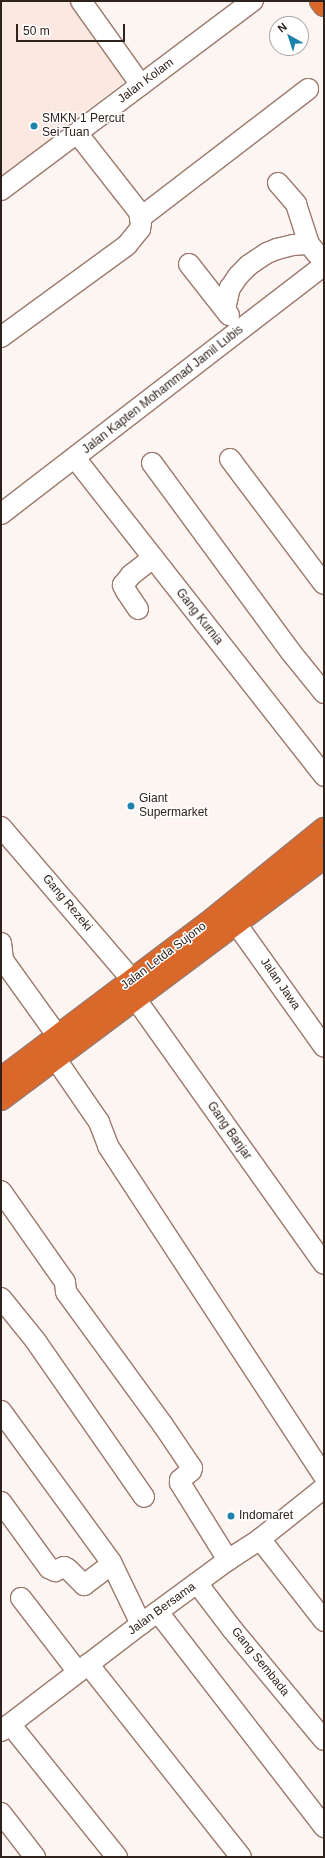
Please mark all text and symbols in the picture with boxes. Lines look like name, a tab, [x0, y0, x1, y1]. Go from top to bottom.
scale bar	[18, 16, 127, 42]
north arrow	[269, 16, 309, 56]
text: N	[275, 20, 289, 35]
text: 50 m	[23, 24, 50, 38]
street label: Jalan Kolam	[115, 55, 177, 107]
place label: SMKN 1 Percut Sei Tuan	[42, 112, 125, 140]
marker: SMKN 1 Percut Sei Tuan	[29, 121, 39, 131]
street label: Jalan Kapten Mohammad Jamil Lubis	[80, 323, 246, 457]
street label: Gang Kurnia	[173, 586, 225, 648]
place label: Giant Supermarket	[139, 792, 208, 820]
marker: Giant Supermarket	[126, 801, 136, 811]
street label: Gang Rezeki	[39, 872, 95, 934]
street label: Jalan Letda Sujono	[119, 919, 209, 993]
street label: Jalan Jawa	[257, 955, 303, 1013]
street label: Gang Banjar	[204, 1099, 254, 1163]
place label: Indomaret	[239, 1509, 293, 1523]
marker: Indomaret	[226, 1511, 236, 1521]
street label: Jalan Bersama	[125, 1580, 199, 1638]
street label: Gang Sembada	[228, 1625, 292, 1699]

